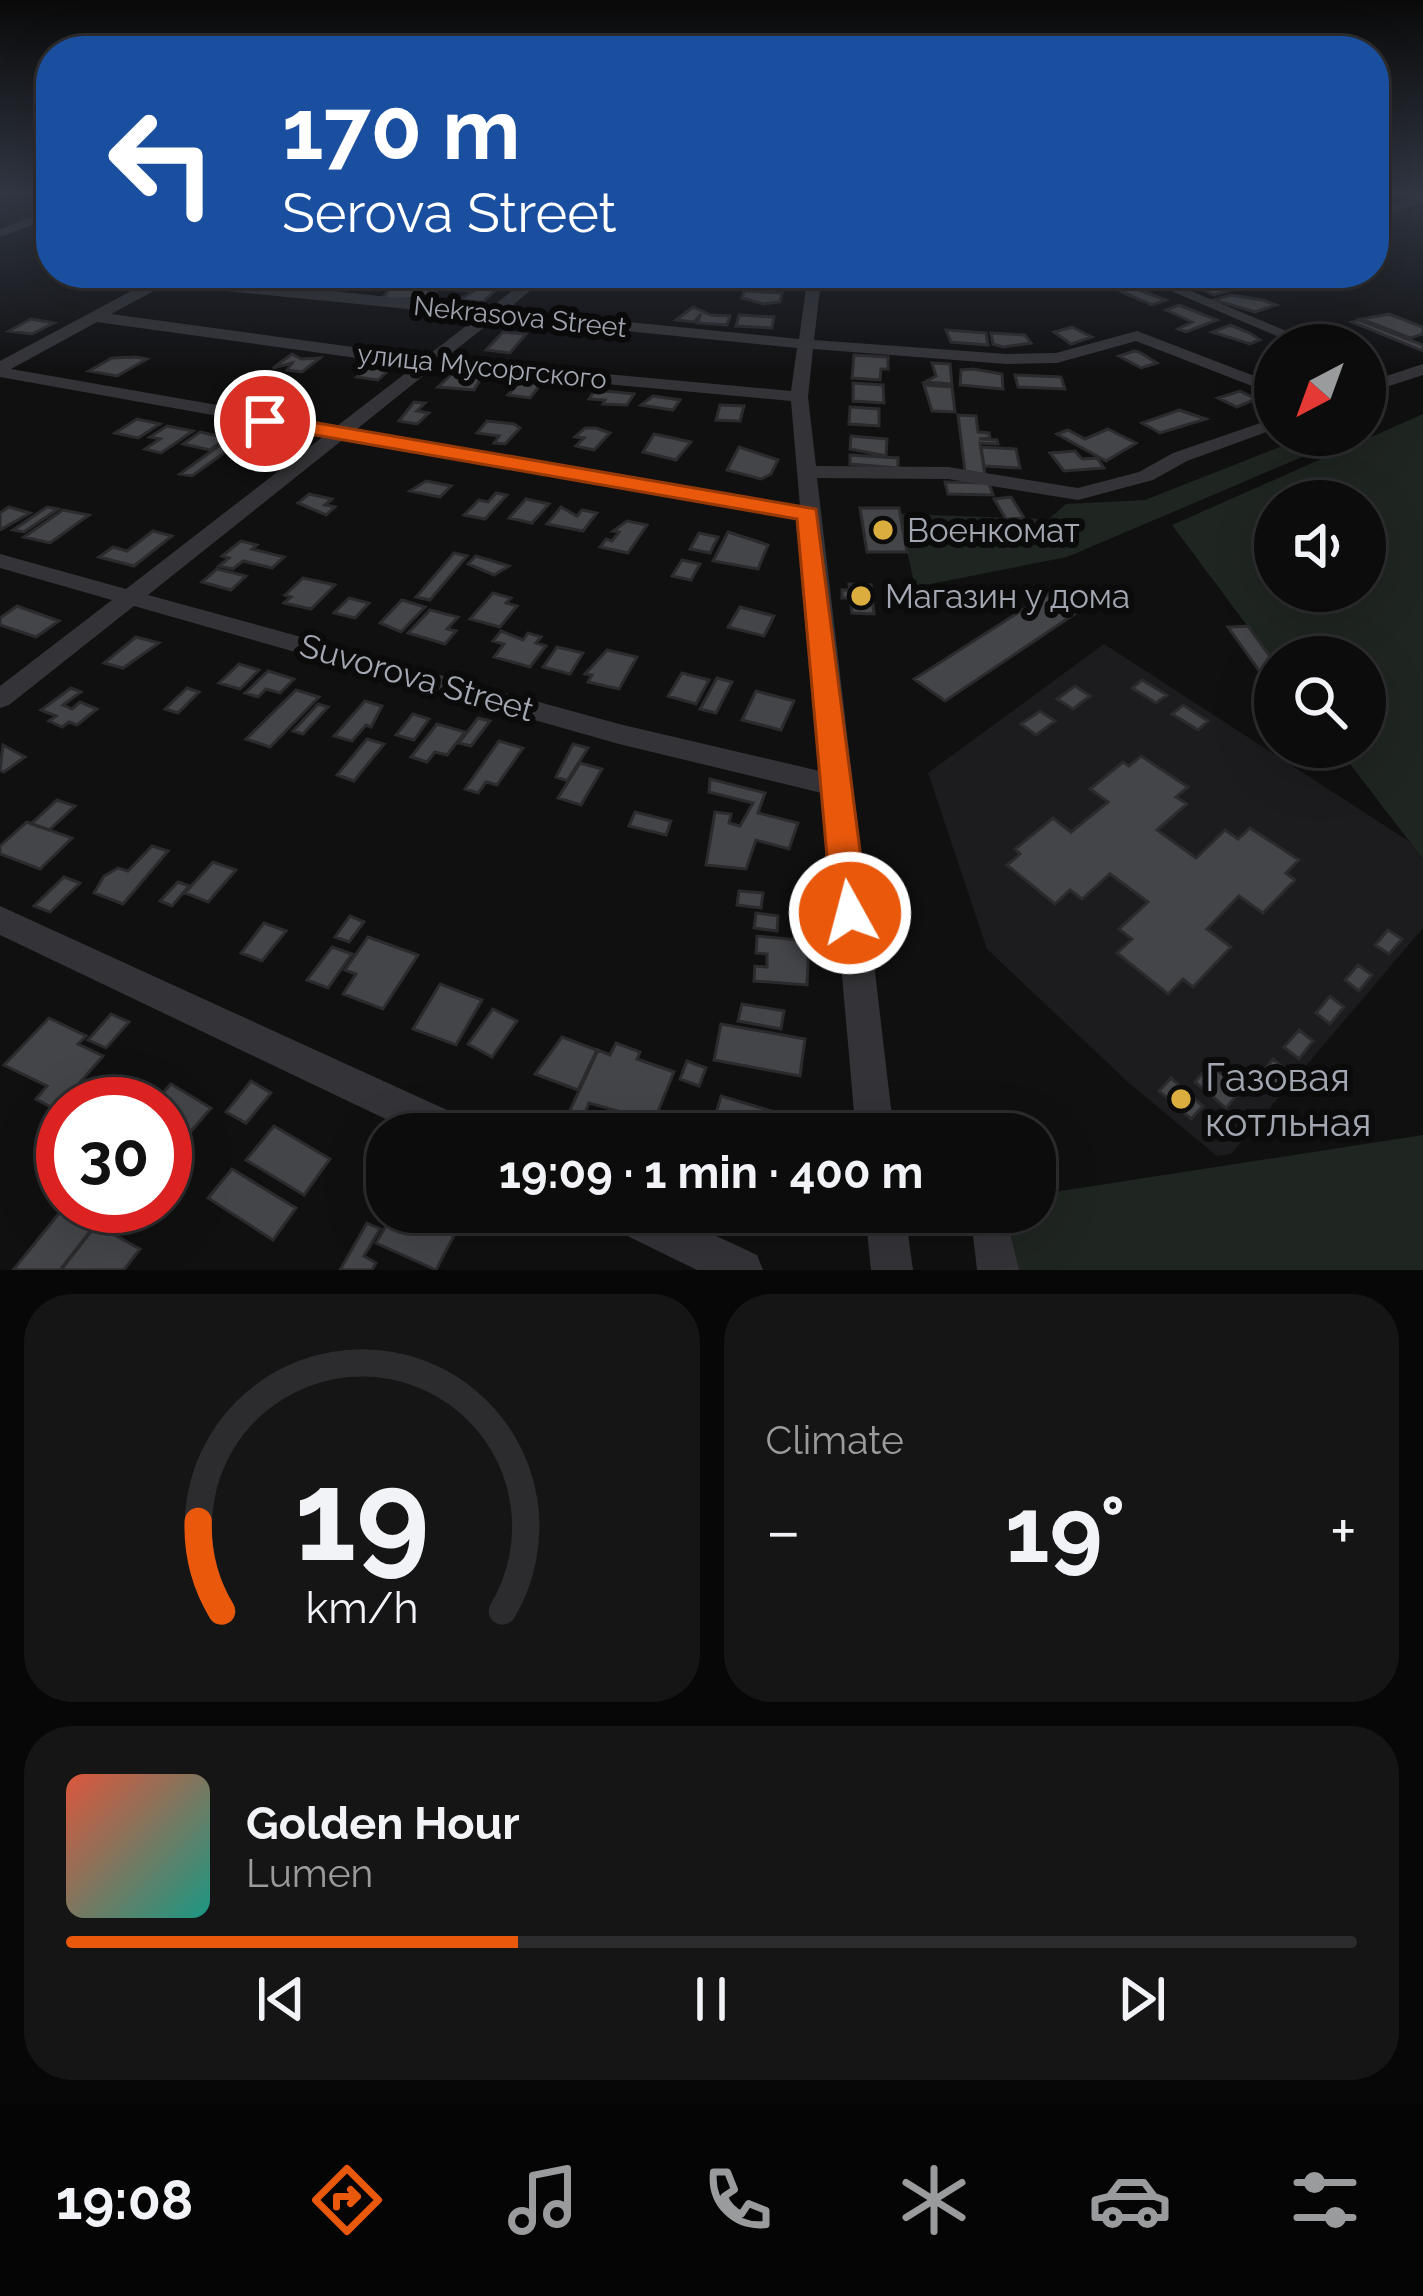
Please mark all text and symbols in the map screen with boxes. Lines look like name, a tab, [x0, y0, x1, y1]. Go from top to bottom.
text: 170 m	[282, 80, 521, 179]
icon: left	[84, 84, 240, 240]
text: Serova Street	[282, 181, 617, 245]
street label: Nekrasova Street	[412, 290, 628, 343]
north arrow	[1254, 324, 1386, 456]
map controls	[1254, 324, 1386, 768]
street label: улица Мусоргского	[356, 338, 608, 395]
pin	[214, 370, 316, 472]
icon: arrive	[232, 388, 298, 454]
button: sound	[1254, 480, 1386, 612]
place label: Военкомат	[907, 511, 1080, 550]
marker: Военкомат	[870, 517, 896, 543]
place label: Магазин у дома	[885, 577, 1130, 616]
marker: Магазин у дома	[848, 583, 874, 609]
street label: Suvorova Street	[295, 625, 538, 729]
button: search	[1254, 636, 1386, 768]
position arrow	[787, 850, 913, 976]
place label: Газовая котльная	[1205, 1054, 1371, 1145]
speed limit sign: 30	[36, 1077, 192, 1233]
marker: Газовая котльная	[1168, 1086, 1194, 1112]
text: 19:09 · 1 min · 400 m	[499, 1146, 923, 1199]
text: Climate	[766, 1417, 904, 1463]
text: 19	[294, 1443, 429, 1589]
text: 19°	[1005, 1477, 1126, 1583]
text: −	[766, 1492, 801, 1569]
text: +	[1330, 1492, 1357, 1569]
text: km/h	[305, 1583, 418, 1633]
text: Golden Hour	[246, 1797, 520, 1850]
text: Lumen	[246, 1850, 373, 1896]
icon: previous	[248, 1966, 314, 2032]
icon: pause	[678, 1966, 744, 2032]
icon: next	[1109, 1966, 1175, 2032]
icon: directions	[305, 2158, 389, 2242]
icon: music	[501, 2158, 585, 2242]
icon: phone	[696, 2158, 780, 2242]
icon: climate	[892, 2158, 976, 2242]
icon: car	[1088, 2158, 1172, 2242]
icon: filters	[1283, 2158, 1367, 2242]
text: 19:08	[56, 2168, 193, 2232]

